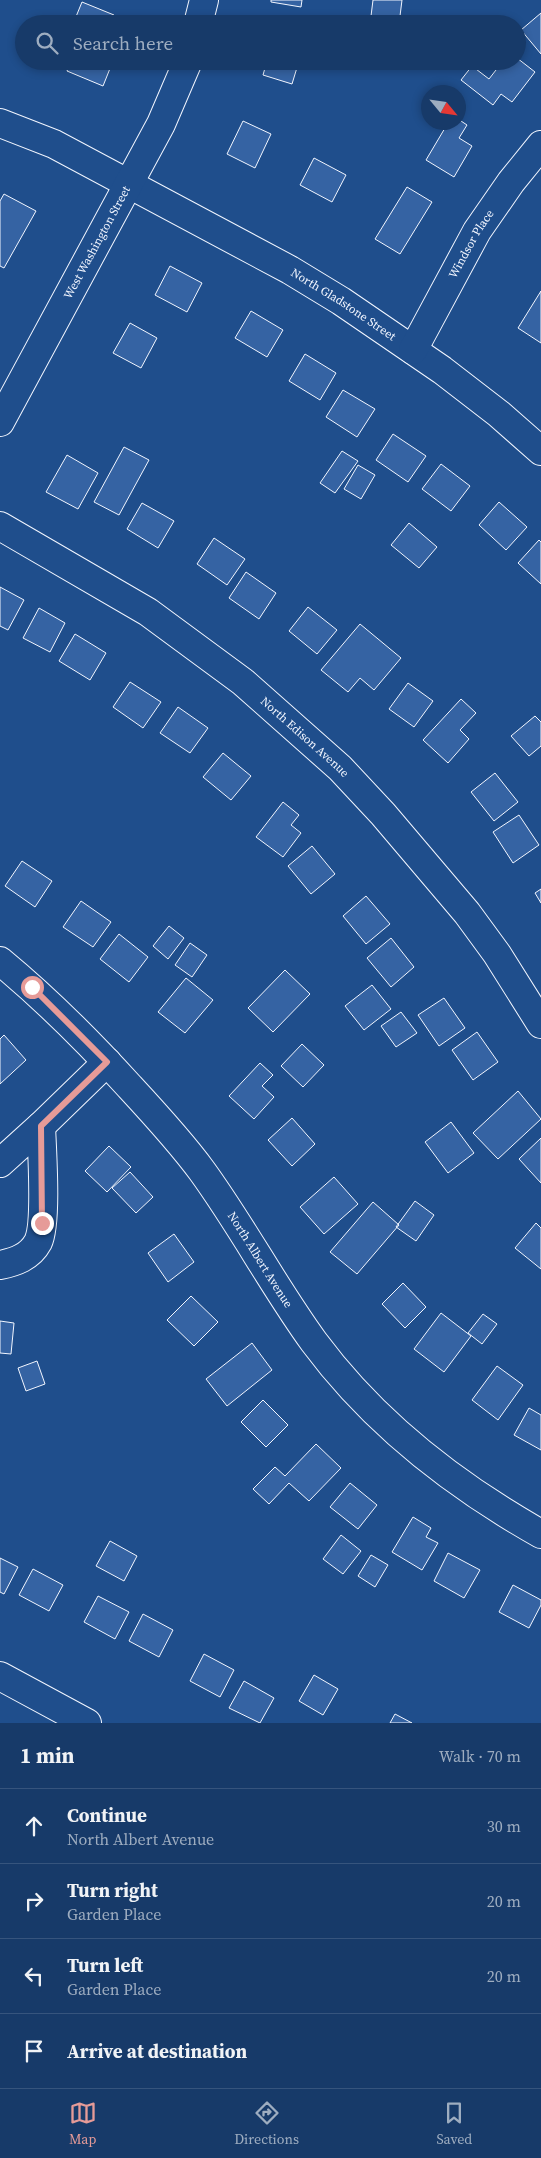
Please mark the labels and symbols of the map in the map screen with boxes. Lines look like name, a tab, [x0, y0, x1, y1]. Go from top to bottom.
north arrow	[421, 85, 466, 130]
street label: West Washington Street	[60, 183, 134, 302]
street label: Windsor Place	[445, 206, 498, 281]
street label: North Gladstone Street	[288, 264, 399, 344]
street label: North Edison Avenue	[257, 693, 353, 781]
route start	[21, 976, 44, 999]
street label: North Albert Avenue	[224, 1209, 296, 1311]
route end	[31, 1212, 54, 1235]

